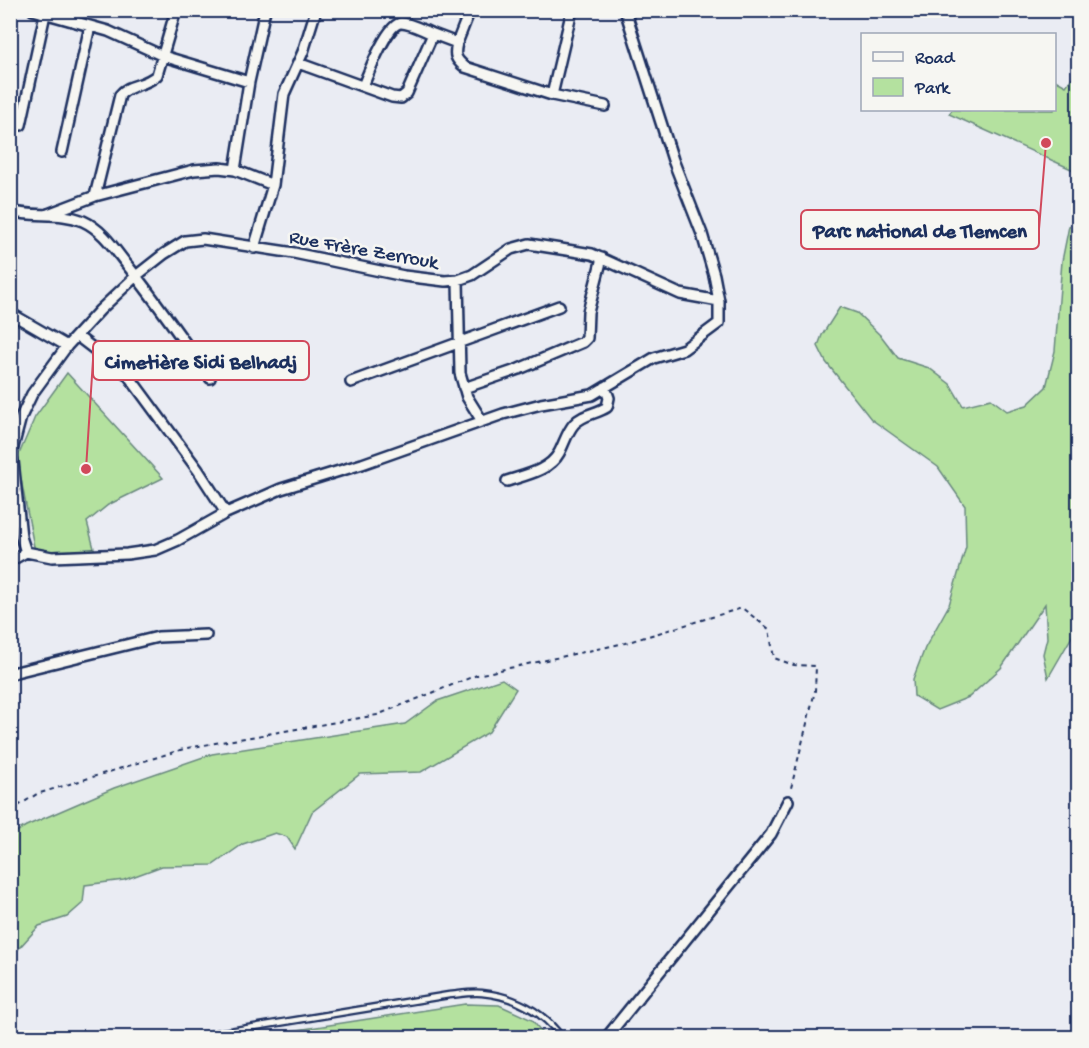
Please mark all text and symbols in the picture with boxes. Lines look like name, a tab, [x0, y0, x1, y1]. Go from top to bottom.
legend	[861, 33, 1056, 111]
text: Road	[915, 49, 956, 70]
text: Park	[914, 79, 951, 100]
callout: Parc national de Tlemcen	[801, 210, 1039, 249]
text: Parc national de Tlemcen	[812, 221, 1028, 246]
street label: Rue Frère Zerrouk	[287, 227, 442, 276]
callout: Cimetière Sidi Belhadj	[93, 341, 309, 380]
text: Cimetière Sidi Belhadj	[104, 352, 297, 377]

